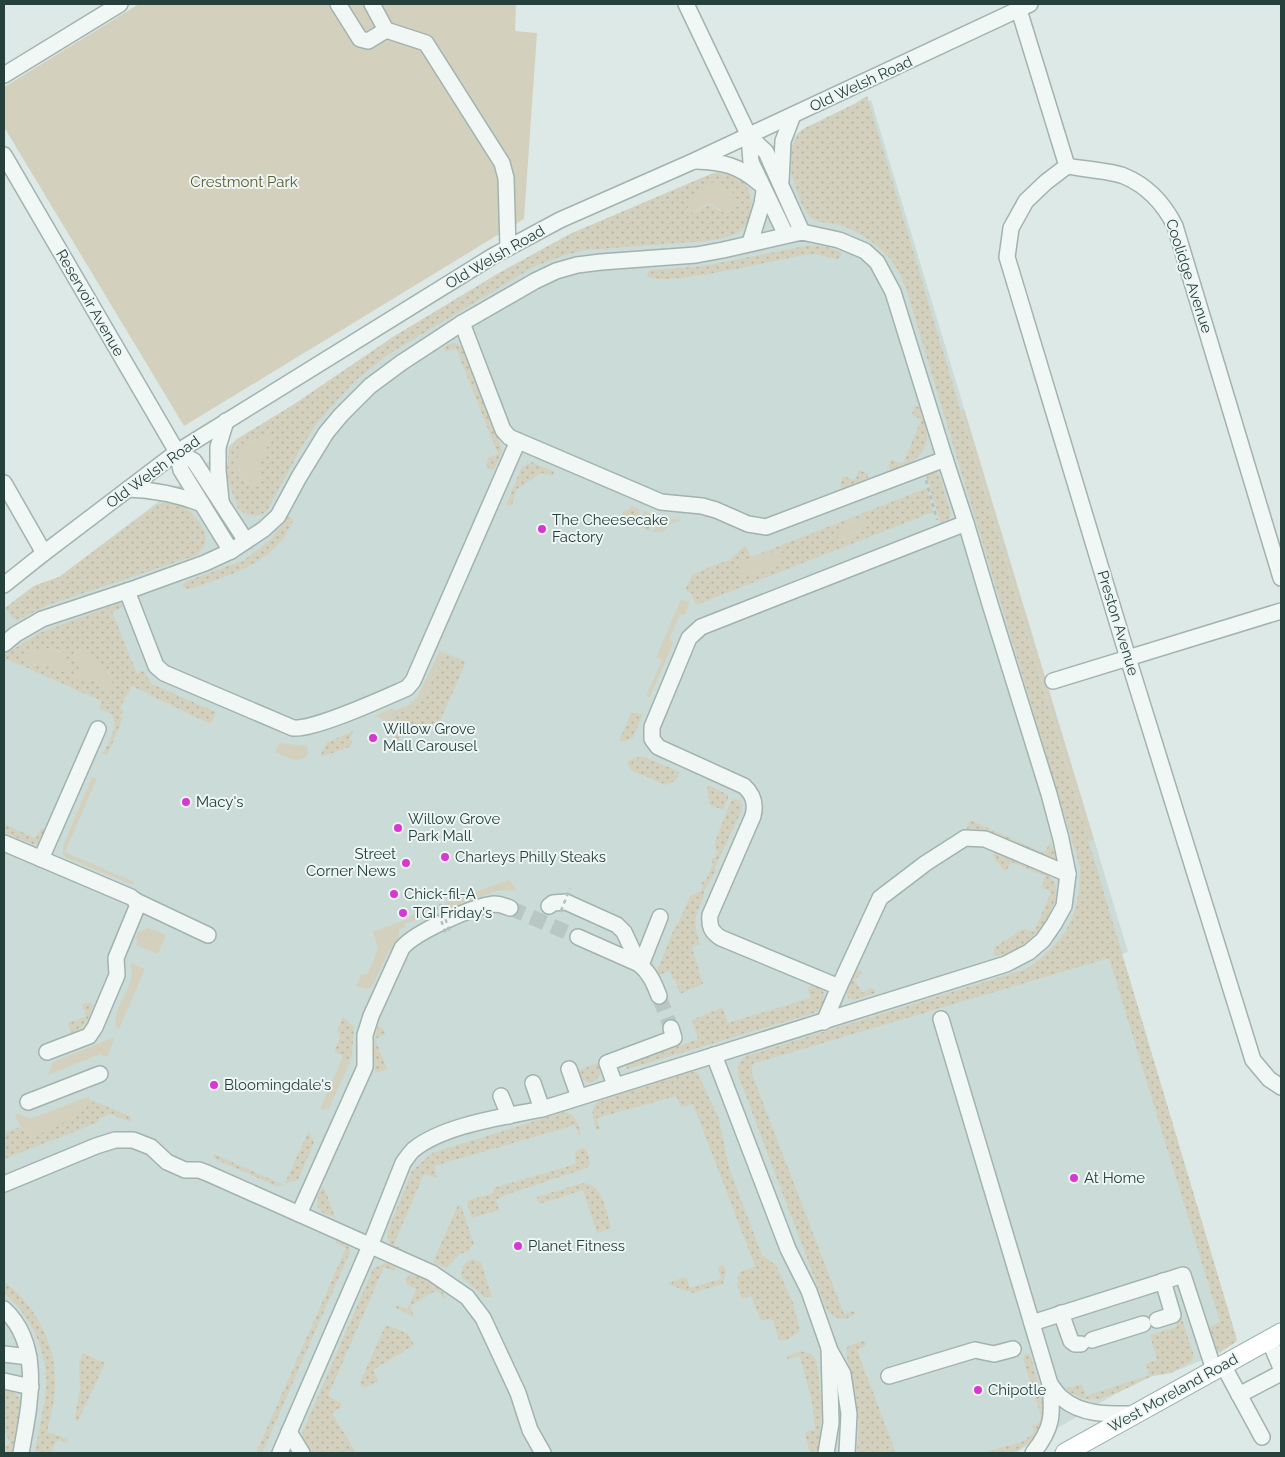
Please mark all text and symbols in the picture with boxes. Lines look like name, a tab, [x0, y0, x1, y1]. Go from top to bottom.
street label: Old Welsh Road	[807, 52, 915, 116]
park label: Crestmont Park	[190, 173, 298, 191]
street label: Coolidge Avenue	[1162, 217, 1216, 335]
street label: Old Welsh Road	[442, 221, 548, 293]
street label: Reservoir Avenue	[52, 246, 128, 360]
street label: Old Welsh Road	[103, 432, 203, 512]
place label: The Cheesecake Factory	[552, 511, 668, 546]
marker: The Cheesecake Factory	[536, 523, 548, 535]
street label: Preston Avenue	[1093, 568, 1143, 678]
place label: Willow Grove Mall Carousel	[383, 720, 478, 755]
marker: Willow Grove Mall Carousel	[367, 732, 379, 744]
place label: Macy's	[196, 793, 244, 811]
marker: Macy's	[180, 796, 192, 808]
place label: Willow Grove Park Mall	[408, 810, 501, 845]
marker: Willow Grove Park Mall	[392, 822, 404, 834]
place label: Street Corner News	[306, 845, 396, 880]
place label: Charleys Philly Steaks	[455, 848, 606, 866]
marker: Charleys Philly Steaks	[439, 851, 451, 863]
marker: Street Corner News	[400, 857, 412, 869]
place label: Chick-fil-A	[404, 885, 476, 903]
marker: Chick-fil-A	[388, 888, 400, 900]
place label: TGI Friday's	[413, 904, 492, 922]
marker: TGI Friday's	[397, 907, 409, 919]
place label: Bloomingdale's	[224, 1076, 331, 1094]
marker: Bloomingdale's	[208, 1079, 220, 1091]
place label: At Home	[1084, 1169, 1145, 1187]
marker: At Home	[1068, 1172, 1080, 1184]
place label: Planet Fitness	[528, 1237, 625, 1255]
marker: Planet Fitness	[512, 1240, 524, 1252]
street label: West Moreland Road	[1105, 1350, 1241, 1436]
place label: Chipotle	[988, 1381, 1046, 1399]
marker: Chipotle	[972, 1384, 984, 1396]

